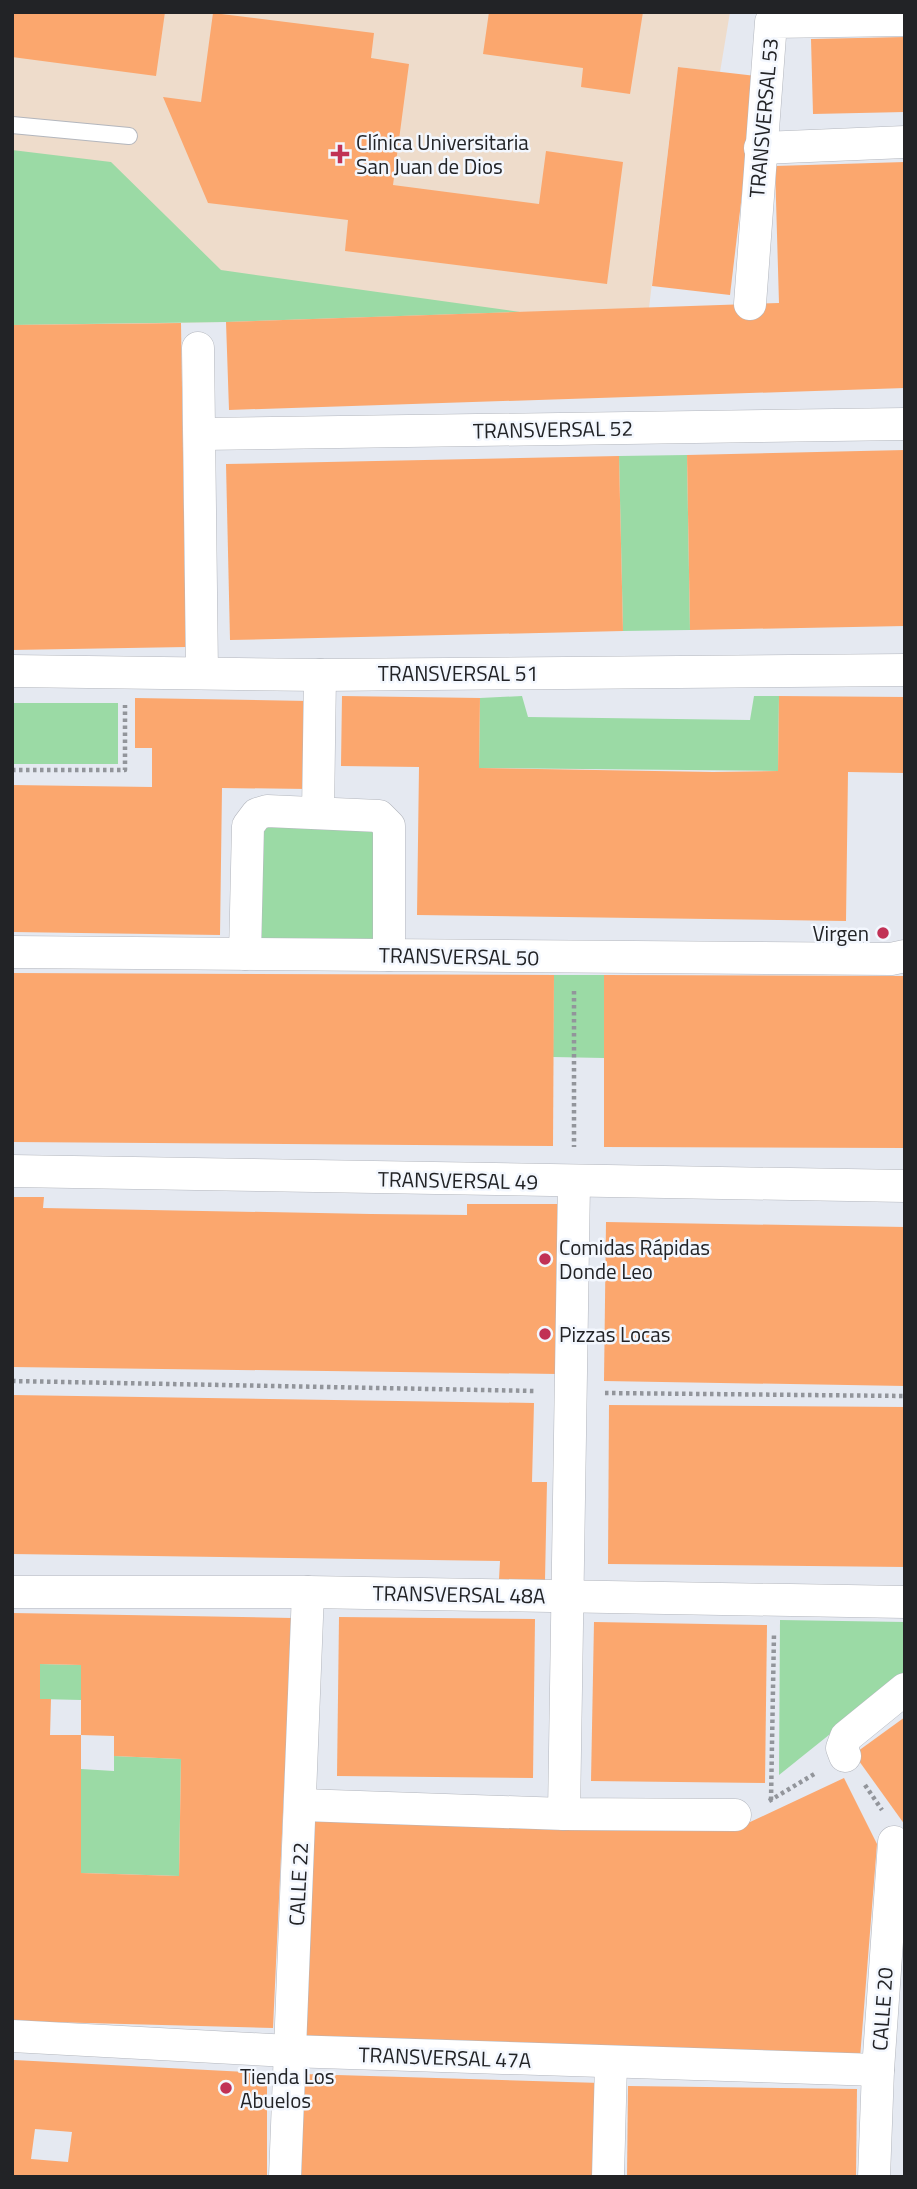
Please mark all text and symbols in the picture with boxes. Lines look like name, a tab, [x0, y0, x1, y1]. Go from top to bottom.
street label: TRANSVERSAL 53	[740, 37, 786, 199]
place label: Clínica Universitaria San Juan de Dios	[356, 126, 529, 182]
marker: Clínica Universitaria San Juan de Dios	[330, 144, 350, 164]
street label: TRANSVERSAL 52	[473, 412, 633, 446]
street label: TRANSVERSAL 51	[378, 657, 538, 689]
place label: Virgen	[812, 917, 869, 949]
marker: Virgen	[875, 925, 891, 941]
street label: TRANSVERSAL 50	[379, 939, 539, 973]
street label: TRANSVERSAL 49	[378, 1163, 538, 1197]
place label: Comidas Rápidas Donde Leo	[559, 1231, 710, 1287]
marker: Comidas Rápidas Donde Leo	[537, 1251, 553, 1267]
place label: Pizzas Locas	[559, 1318, 671, 1350]
marker: Pizzas Locas	[537, 1326, 553, 1342]
street label: TRANSVERSAL 48A	[372, 1576, 546, 1612]
street label: CALLE 22	[280, 1841, 316, 1927]
street label: CALLE 20	[863, 1966, 901, 2052]
street label: TRANSVERSAL 47A	[358, 2038, 532, 2076]
place label: Tienda Los Abuelos	[240, 2060, 335, 2116]
marker: Tienda Los Abuelos	[218, 2080, 234, 2096]

